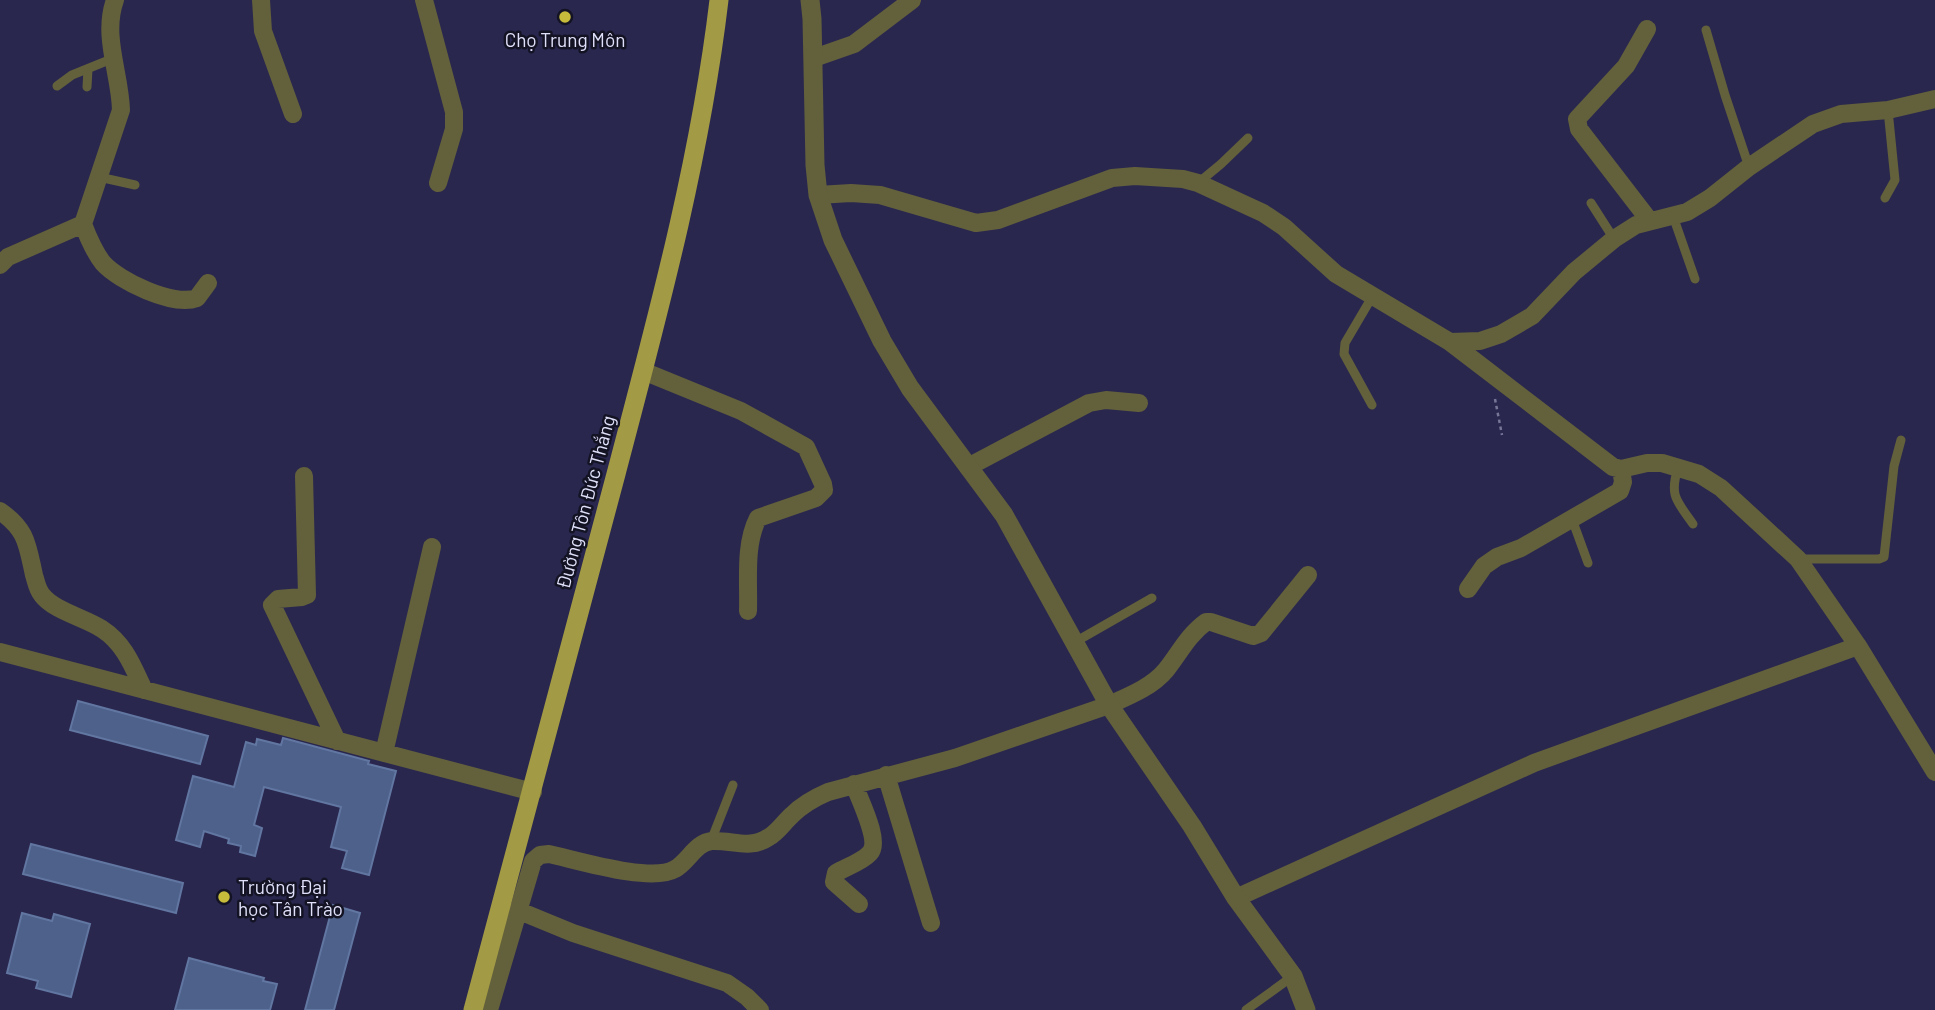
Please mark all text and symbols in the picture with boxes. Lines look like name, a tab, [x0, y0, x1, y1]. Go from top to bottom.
marker: Chọ Trung Môn	[557, 9, 573, 25]
place label: Chọ Trung Môn	[505, 28, 625, 51]
street label: Đường Tôn Đức Thắng	[551, 413, 619, 591]
place label: Trường Đại học Tân Trào	[238, 875, 343, 920]
marker: Trường Đại học Tân Trào	[216, 889, 232, 905]

